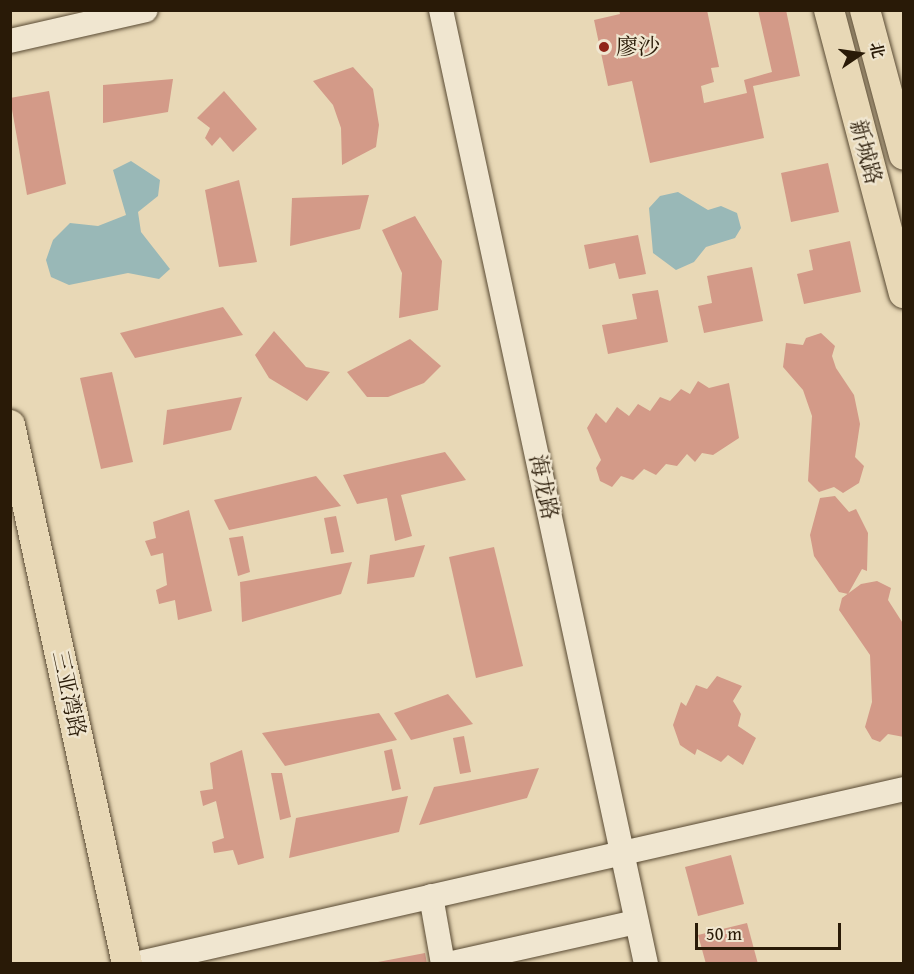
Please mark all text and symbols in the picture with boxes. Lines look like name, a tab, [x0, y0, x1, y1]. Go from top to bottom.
north arrow	[830, 24, 890, 84]
place label: 廖沙	[616, 34, 660, 60]
text: 北	[864, 39, 891, 60]
marker: 廖沙	[597, 40, 611, 54]
street label: 新城路	[845, 117, 887, 187]
street label: 海龙路	[524, 452, 564, 522]
street label: 三亚湾路	[47, 648, 91, 740]
scale bar	[698, 911, 844, 949]
text: 50 m	[706, 920, 742, 947]

